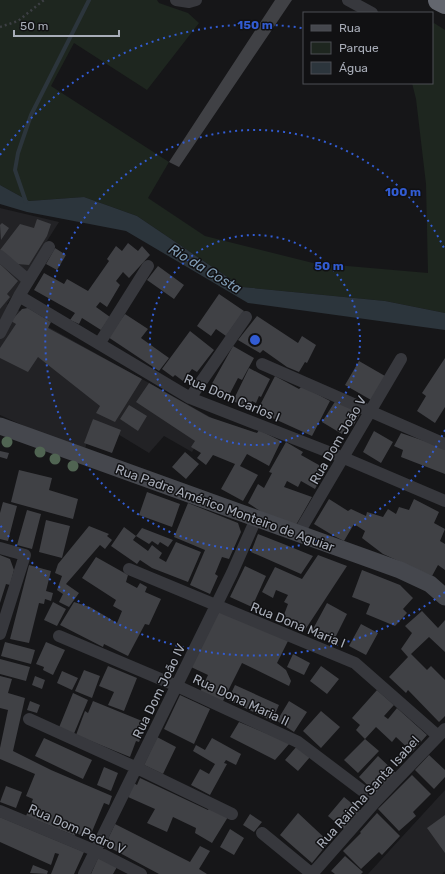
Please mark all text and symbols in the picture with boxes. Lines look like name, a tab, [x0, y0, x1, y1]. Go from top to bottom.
scale bar	[14, 12, 119, 38]
legend	[303, 12, 433, 84]
text: 150 m	[237, 18, 273, 32]
text: 50 m	[20, 19, 48, 33]
text: Rua	[339, 21, 361, 35]
text: Parque	[339, 41, 379, 55]
text: Água	[339, 61, 368, 75]
text: 100 m	[385, 185, 421, 199]
water label: Rio da Costa	[165, 241, 245, 297]
text: 50 m	[314, 259, 344, 273]
centre of rings	[248, 333, 262, 347]
street label: Rua Dom Carlos I	[182, 371, 282, 425]
street label: Rua Dom João V	[307, 393, 370, 487]
street label: Rua Padre Américo Monteiro de Aguiar	[113, 461, 337, 556]
street label: Rua Dona Maria I	[248, 599, 348, 651]
street label: Rua Dom João IV	[130, 641, 189, 741]
street label: Rua Dona Maria II	[191, 671, 291, 729]
street label: Rua Rainha Santa Isabel	[314, 733, 422, 851]
street label: Rua Dom Pedro V	[26, 801, 128, 857]

